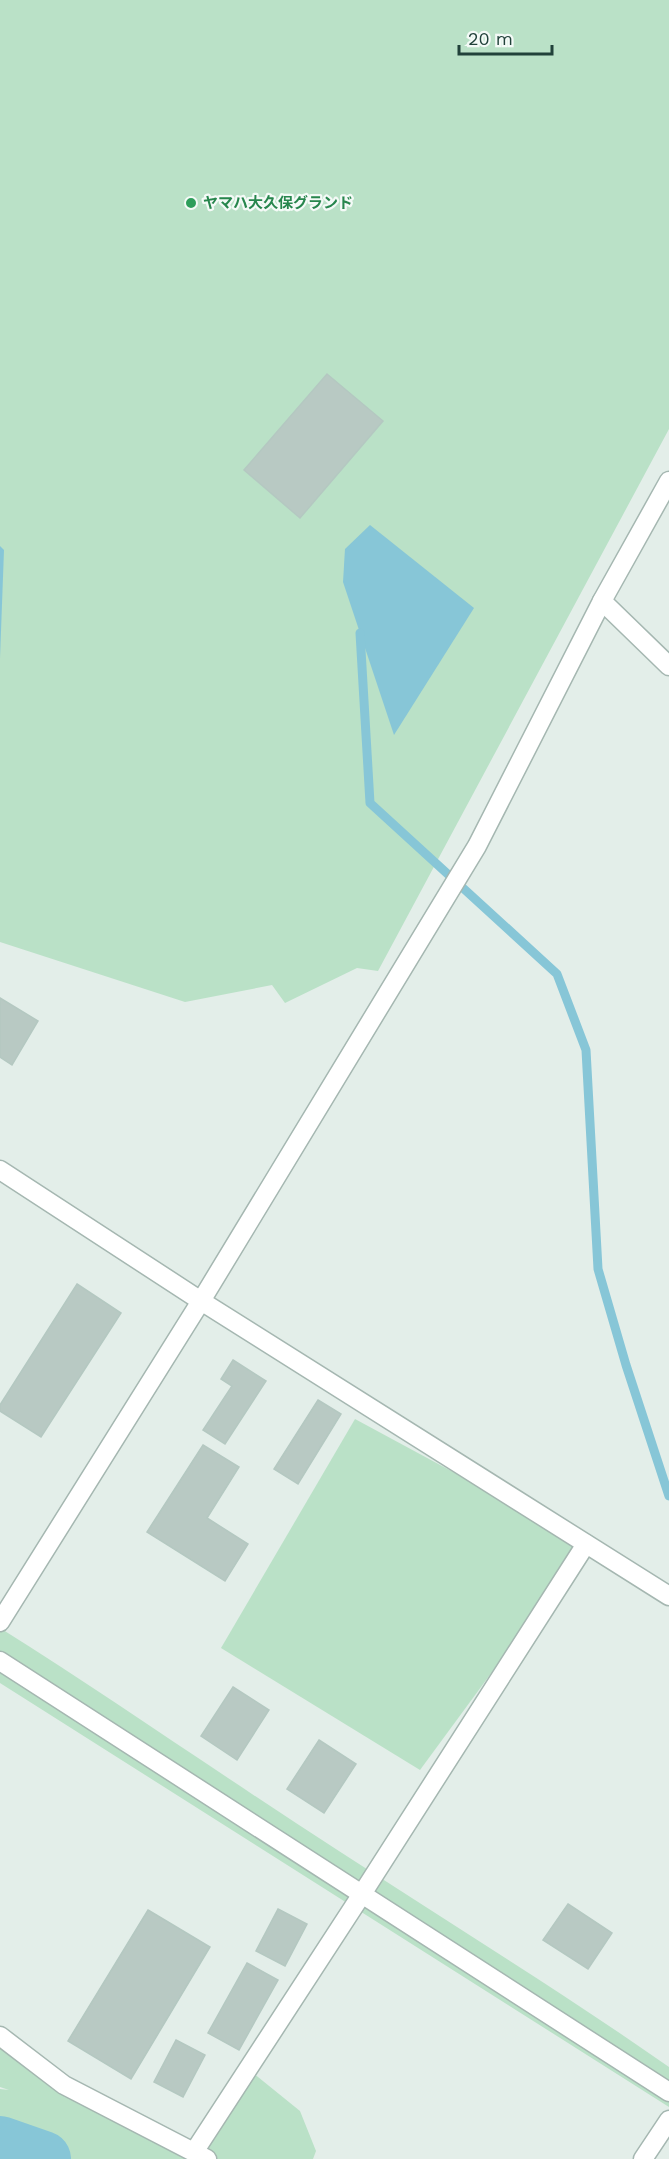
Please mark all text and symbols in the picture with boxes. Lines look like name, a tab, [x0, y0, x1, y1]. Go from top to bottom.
scale bar	[459, 18, 552, 56]
text: 20 m	[468, 28, 513, 49]
place label: ヤマハ大久保グランド	[203, 194, 353, 212]
marker: ヤマハ大久保グランド	[184, 196, 198, 210]

